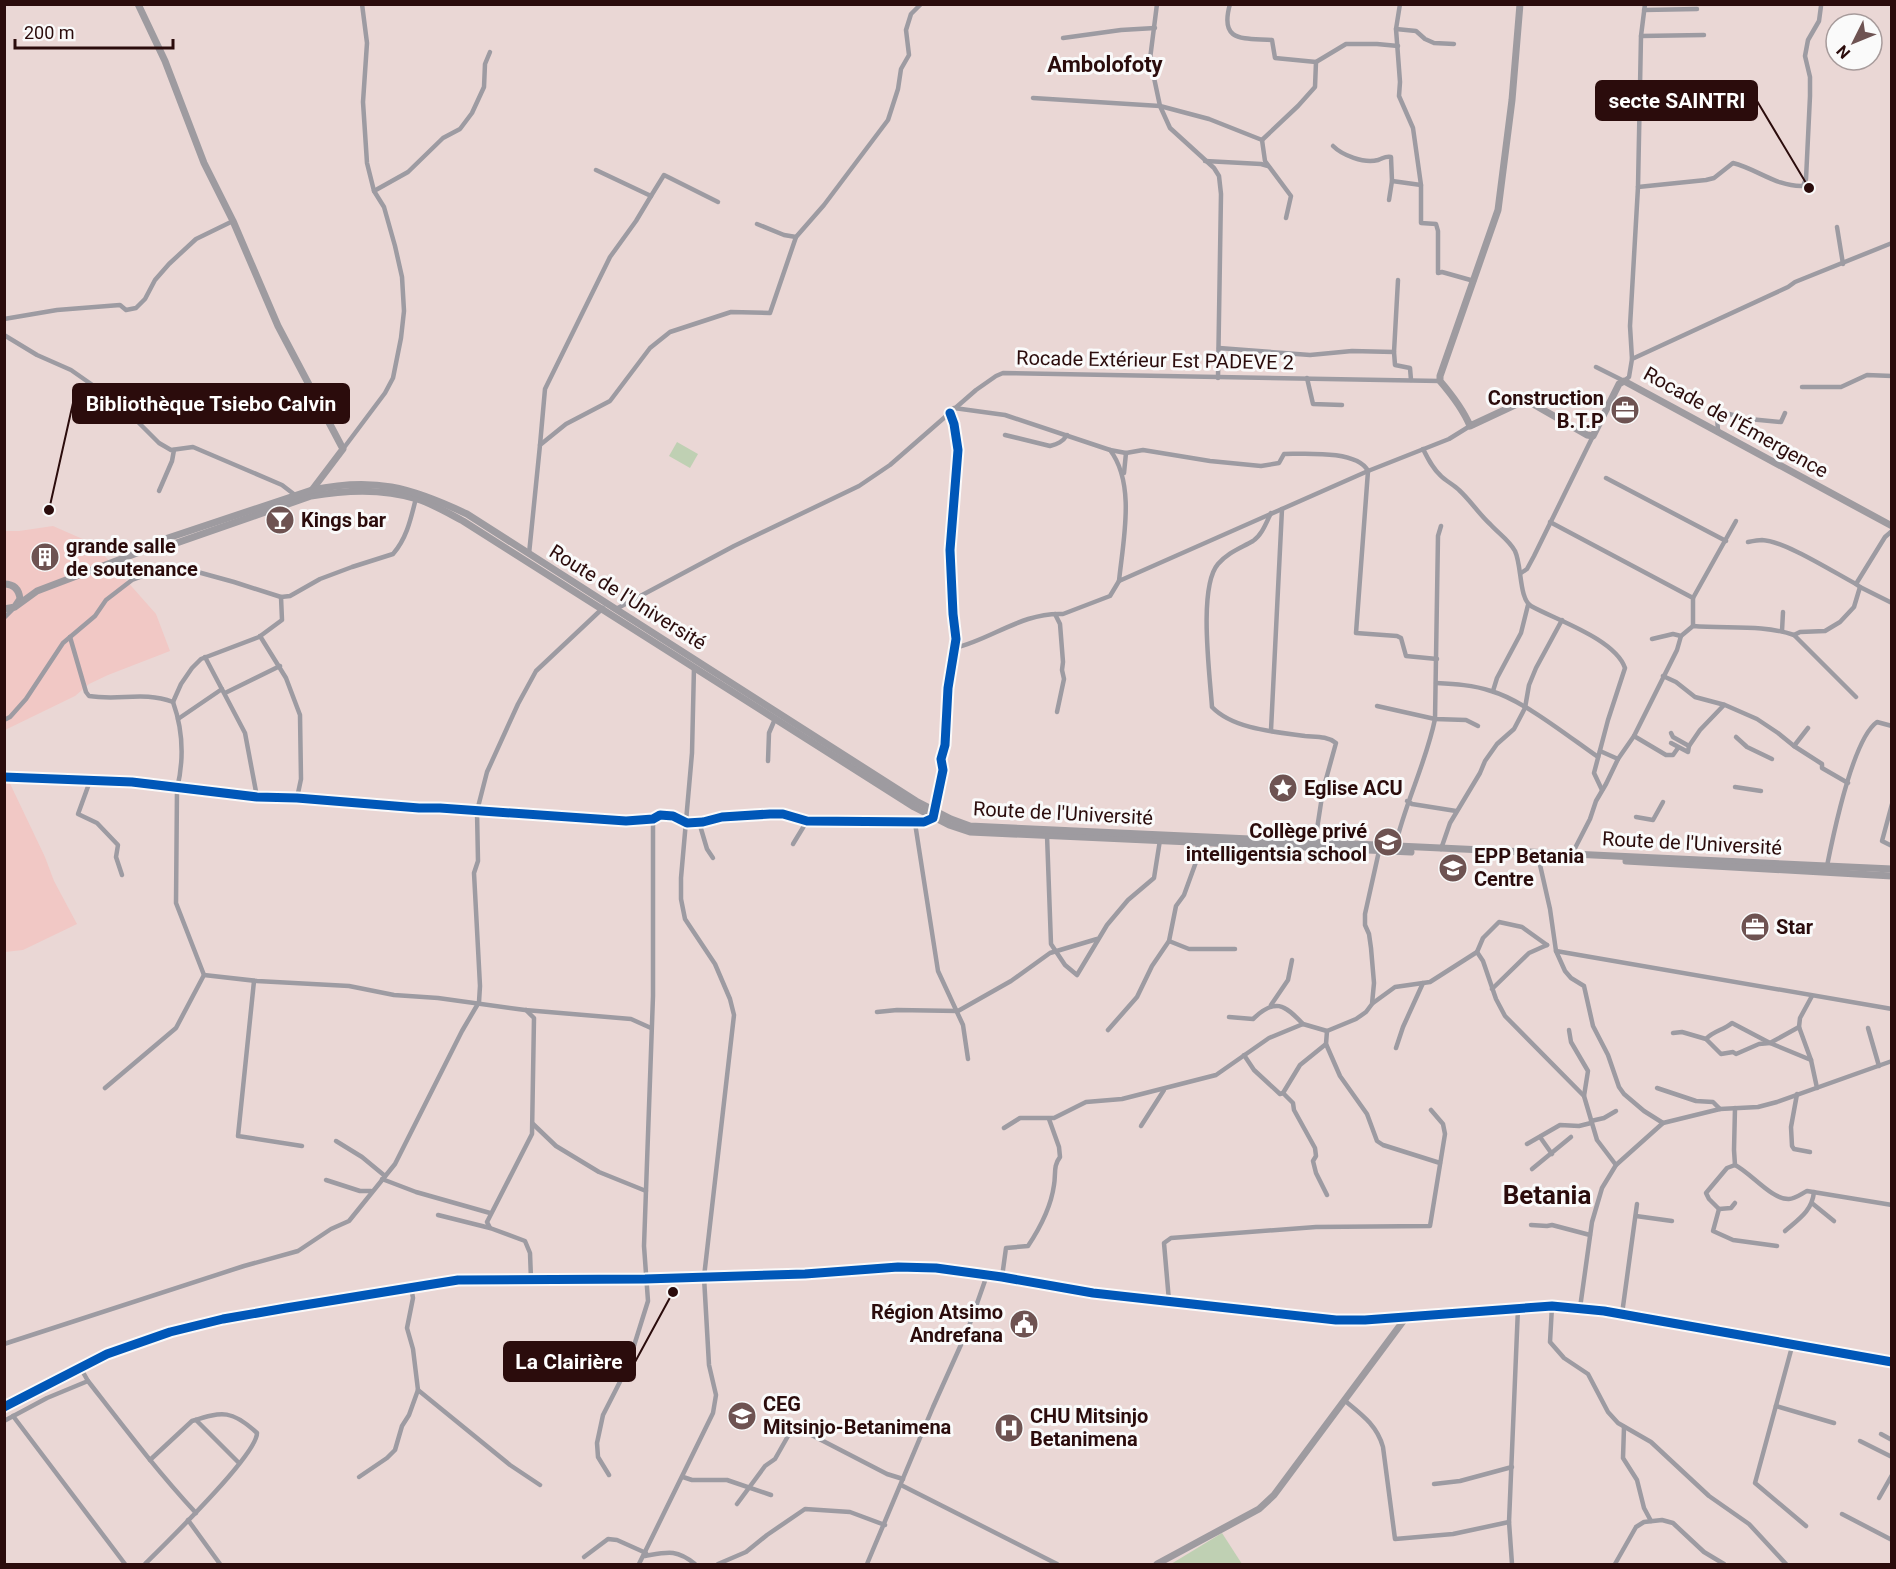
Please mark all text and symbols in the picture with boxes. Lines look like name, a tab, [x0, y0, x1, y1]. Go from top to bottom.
scale bar	[15, 12, 172, 50]
north arrow	[1824, 12, 1884, 72]
text: 200 m	[24, 22, 75, 43]
text: N	[1833, 41, 1854, 62]
district label: Ambolofoty	[1047, 52, 1164, 77]
callout: secte SAINTRI	[1596, 81, 1757, 120]
text: secte SAINTRI	[1608, 89, 1746, 113]
street label: Rocade Extérieur Est PADEVE 2	[1016, 346, 1294, 374]
street label: Rocade de l'Émergence	[1640, 361, 1832, 483]
callout: Bibliothèque Tsiebo Calvin	[73, 384, 349, 423]
place label: Construction B.T.P	[1488, 386, 1604, 433]
text: Bibliothèque Tsiebo Calvin	[86, 392, 336, 416]
office icon: Construction B.T.P	[1609, 394, 1641, 426]
bar icon: Kings bar	[264, 504, 296, 536]
place label: Kings bar	[301, 508, 387, 532]
place label: grande salle de soutenance	[66, 534, 198, 581]
street label: Route de l'Université	[545, 539, 711, 655]
building icon: grande salle de soutenance	[29, 541, 61, 573]
place icon: Eglise ACU	[1267, 772, 1299, 804]
place label: Eglise ACU	[1304, 776, 1403, 800]
street label: Route de l'Université	[972, 796, 1154, 830]
place label: Collège privé intelligentsia school	[1186, 819, 1367, 866]
school or university icon: Collège privé intelligentsia school	[1372, 826, 1404, 858]
street label: Route de l'Université	[1601, 826, 1783, 860]
place label: EPP Betania Centre	[1474, 844, 1585, 891]
school or university icon: EPP Betania Centre	[1437, 852, 1469, 884]
office icon: Star	[1739, 911, 1771, 943]
place label: Star	[1776, 915, 1814, 939]
district label: Betania	[1503, 1180, 1591, 1210]
place label: Région Atsimo Andrefana	[871, 1300, 1003, 1347]
public building icon: Région Atsimo Andrefana	[1008, 1308, 1040, 1340]
callout: La Clairière	[504, 1342, 635, 1381]
text: La Clairière	[515, 1350, 623, 1374]
place label: CEG Mitsinjo-Betanimena	[763, 1392, 952, 1439]
school or university icon: CEG Mitsinjo-Betanimena	[726, 1400, 758, 1432]
place label: CHU Mitsinjo Betanimena	[1030, 1404, 1148, 1451]
hospital icon: CHU Mitsinjo Betanimena	[993, 1412, 1025, 1444]

